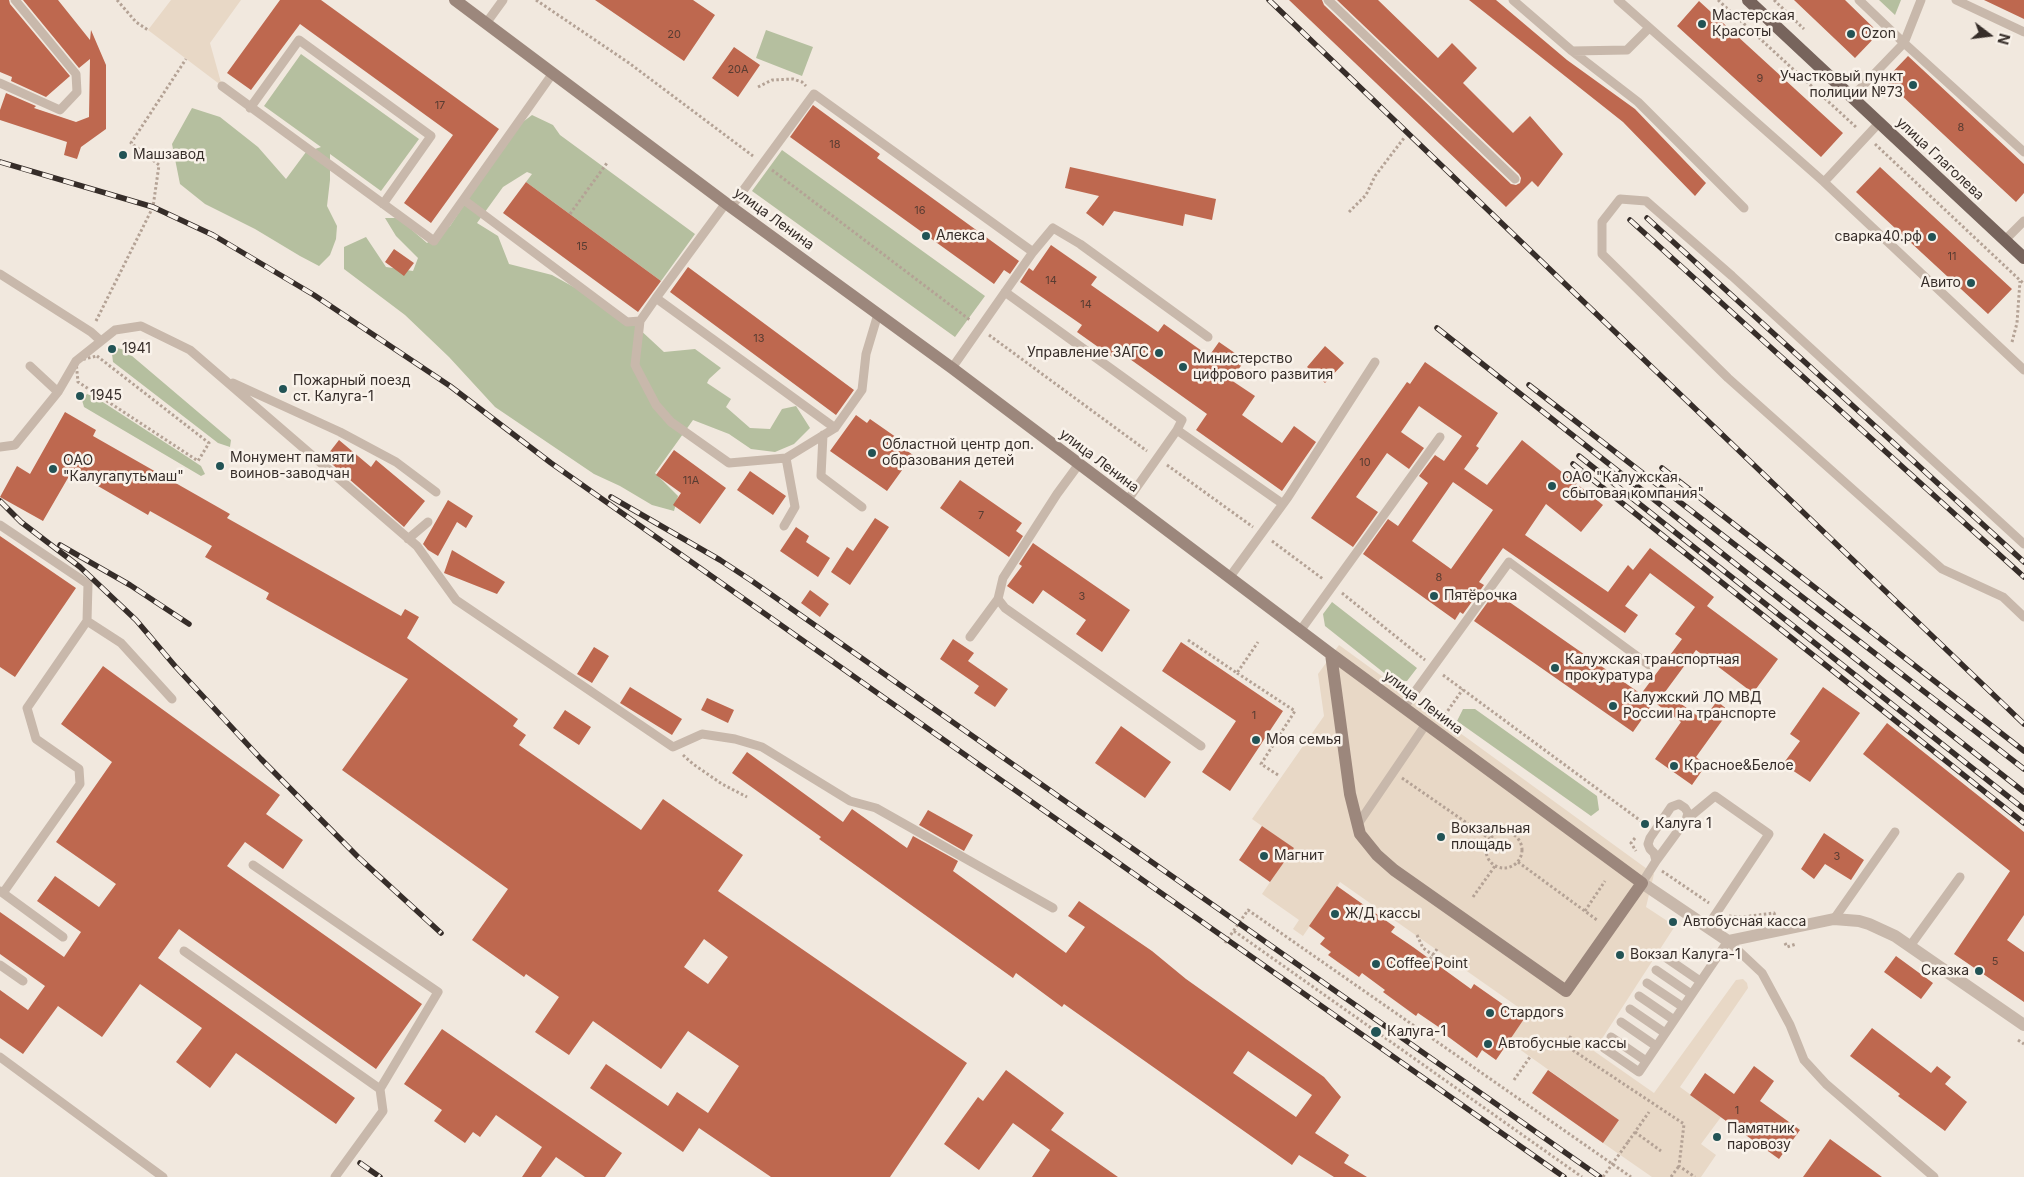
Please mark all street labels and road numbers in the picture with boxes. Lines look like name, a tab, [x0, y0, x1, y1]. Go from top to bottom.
street label: улица Глаголева	[1893, 114, 1987, 204]
street label: улица Ленина	[731, 184, 817, 254]
street label: улица Ленина	[1056, 426, 1142, 496]
street label: улица Ленина	[1380, 668, 1466, 738]

